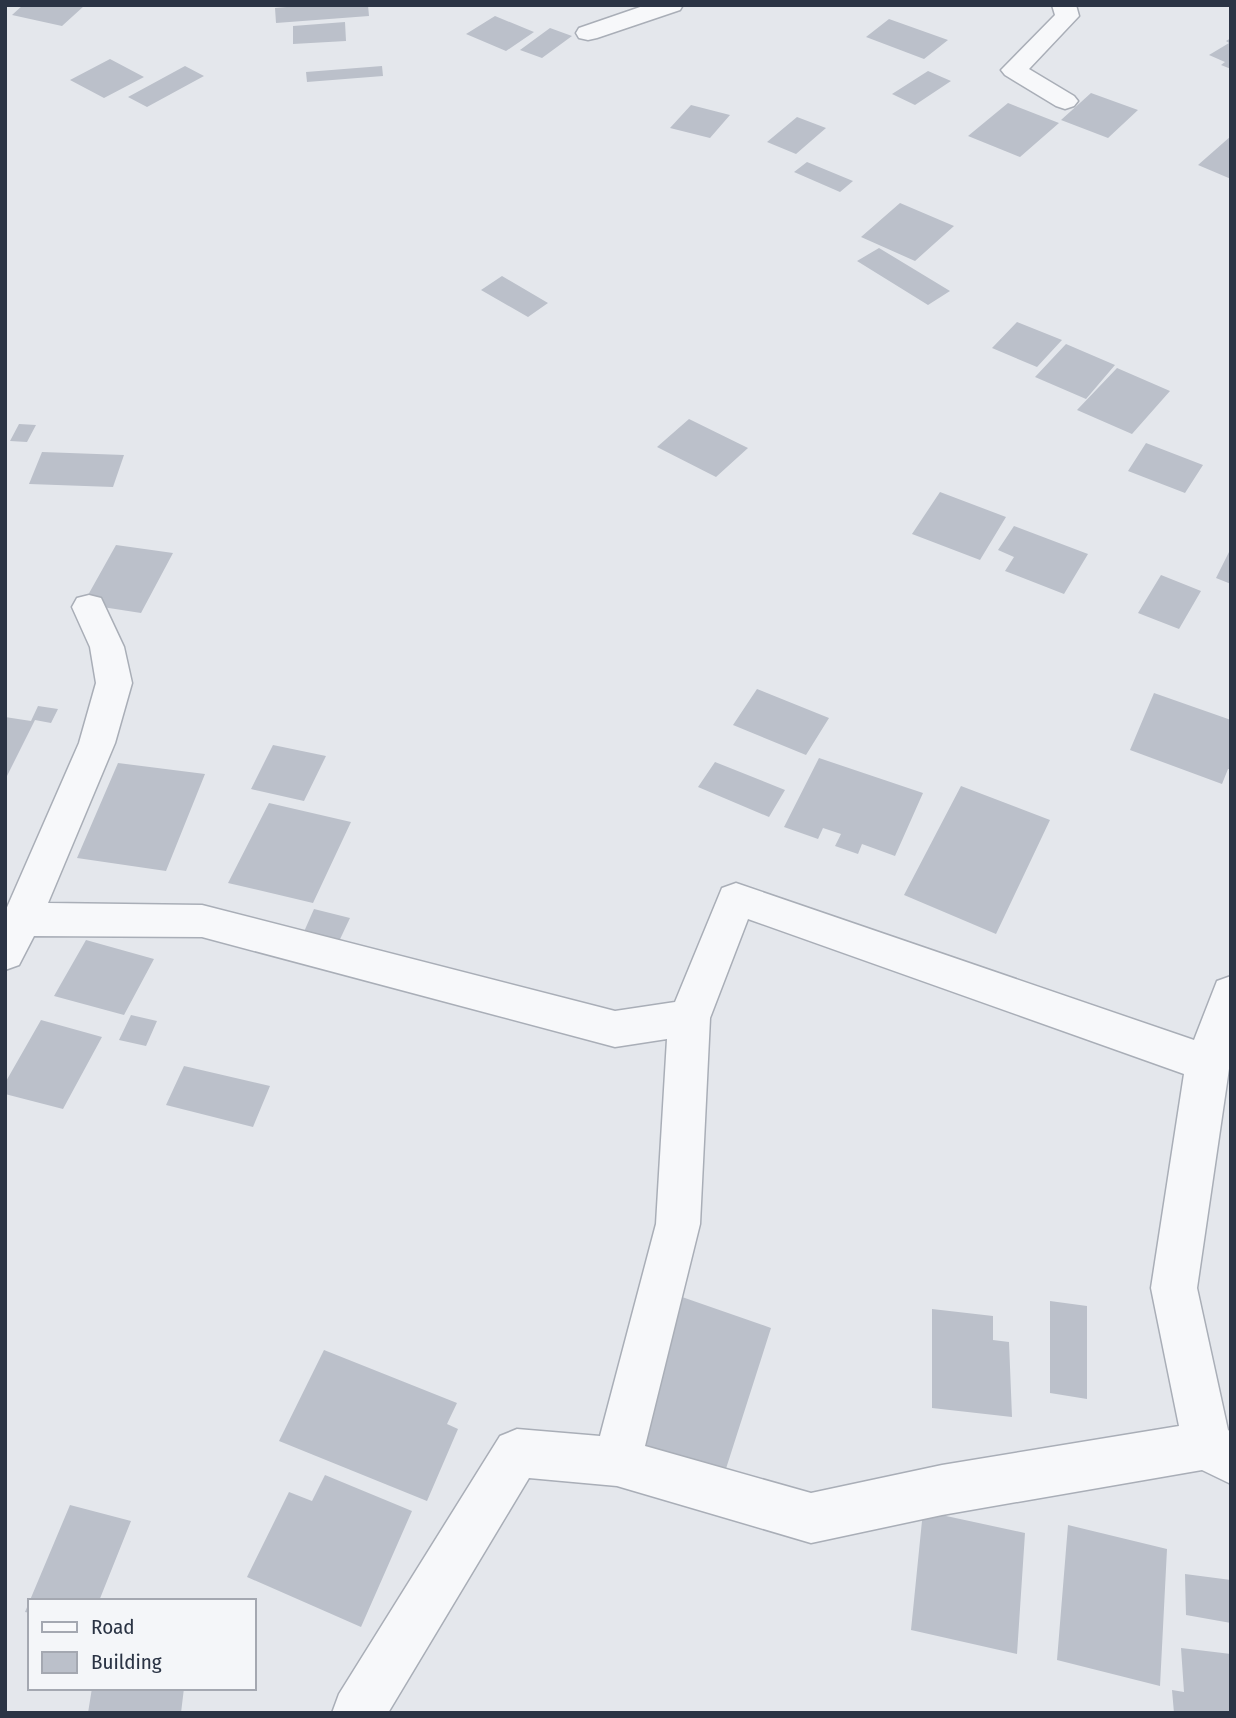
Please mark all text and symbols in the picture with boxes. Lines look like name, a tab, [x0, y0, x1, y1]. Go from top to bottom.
legend	[28, 1599, 256, 1690]
text: Road	[91, 1614, 135, 1640]
text: Building	[91, 1649, 162, 1675]

